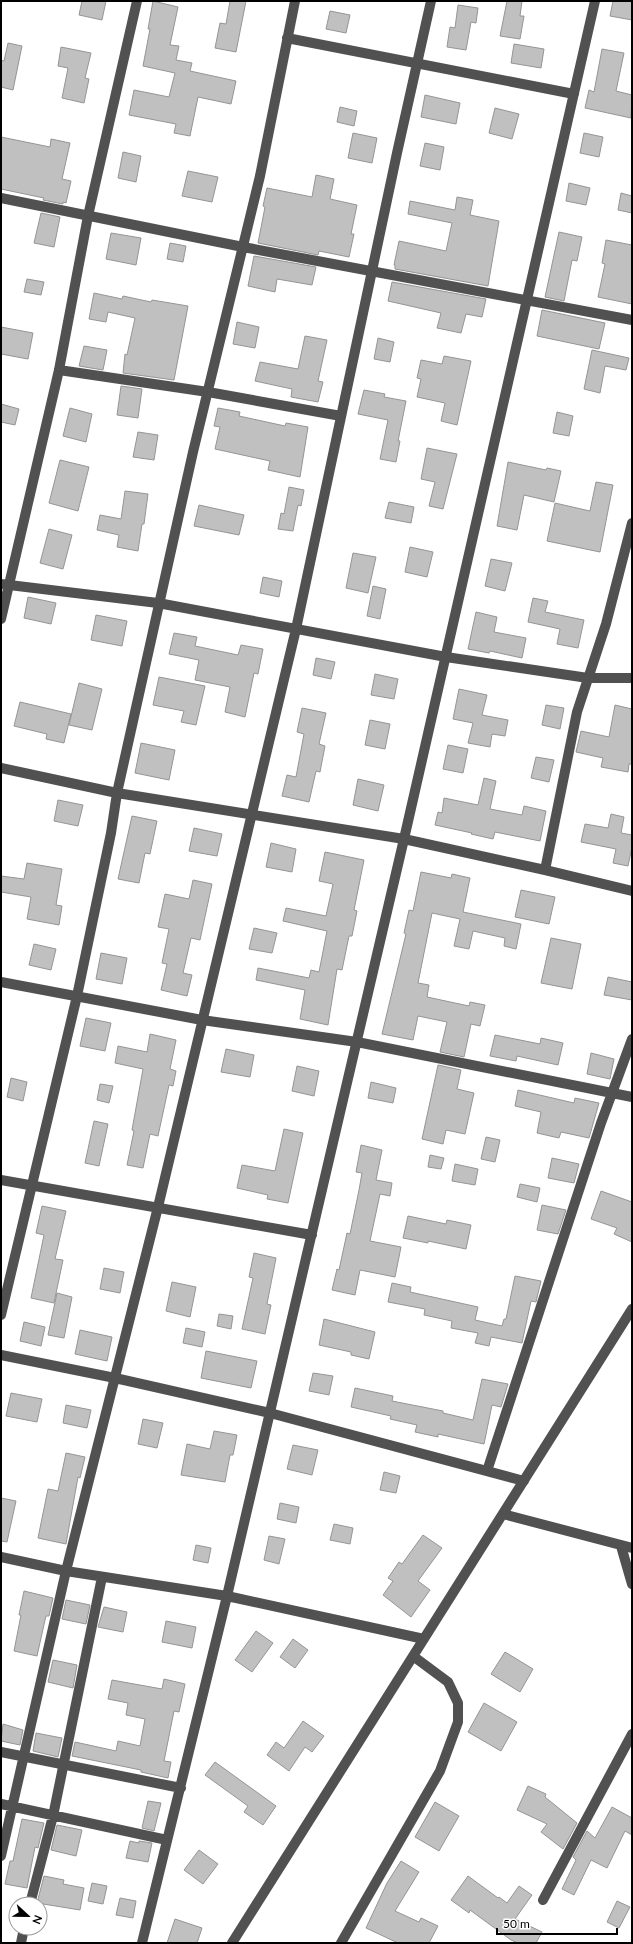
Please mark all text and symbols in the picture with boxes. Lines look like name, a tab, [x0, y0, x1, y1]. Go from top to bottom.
north arrow	[8, 1896, 48, 1936]
scale bar	[497, 1910, 617, 1936]
text: N	[30, 1914, 45, 1926]
text: 50 m	[503, 1916, 530, 1931]

